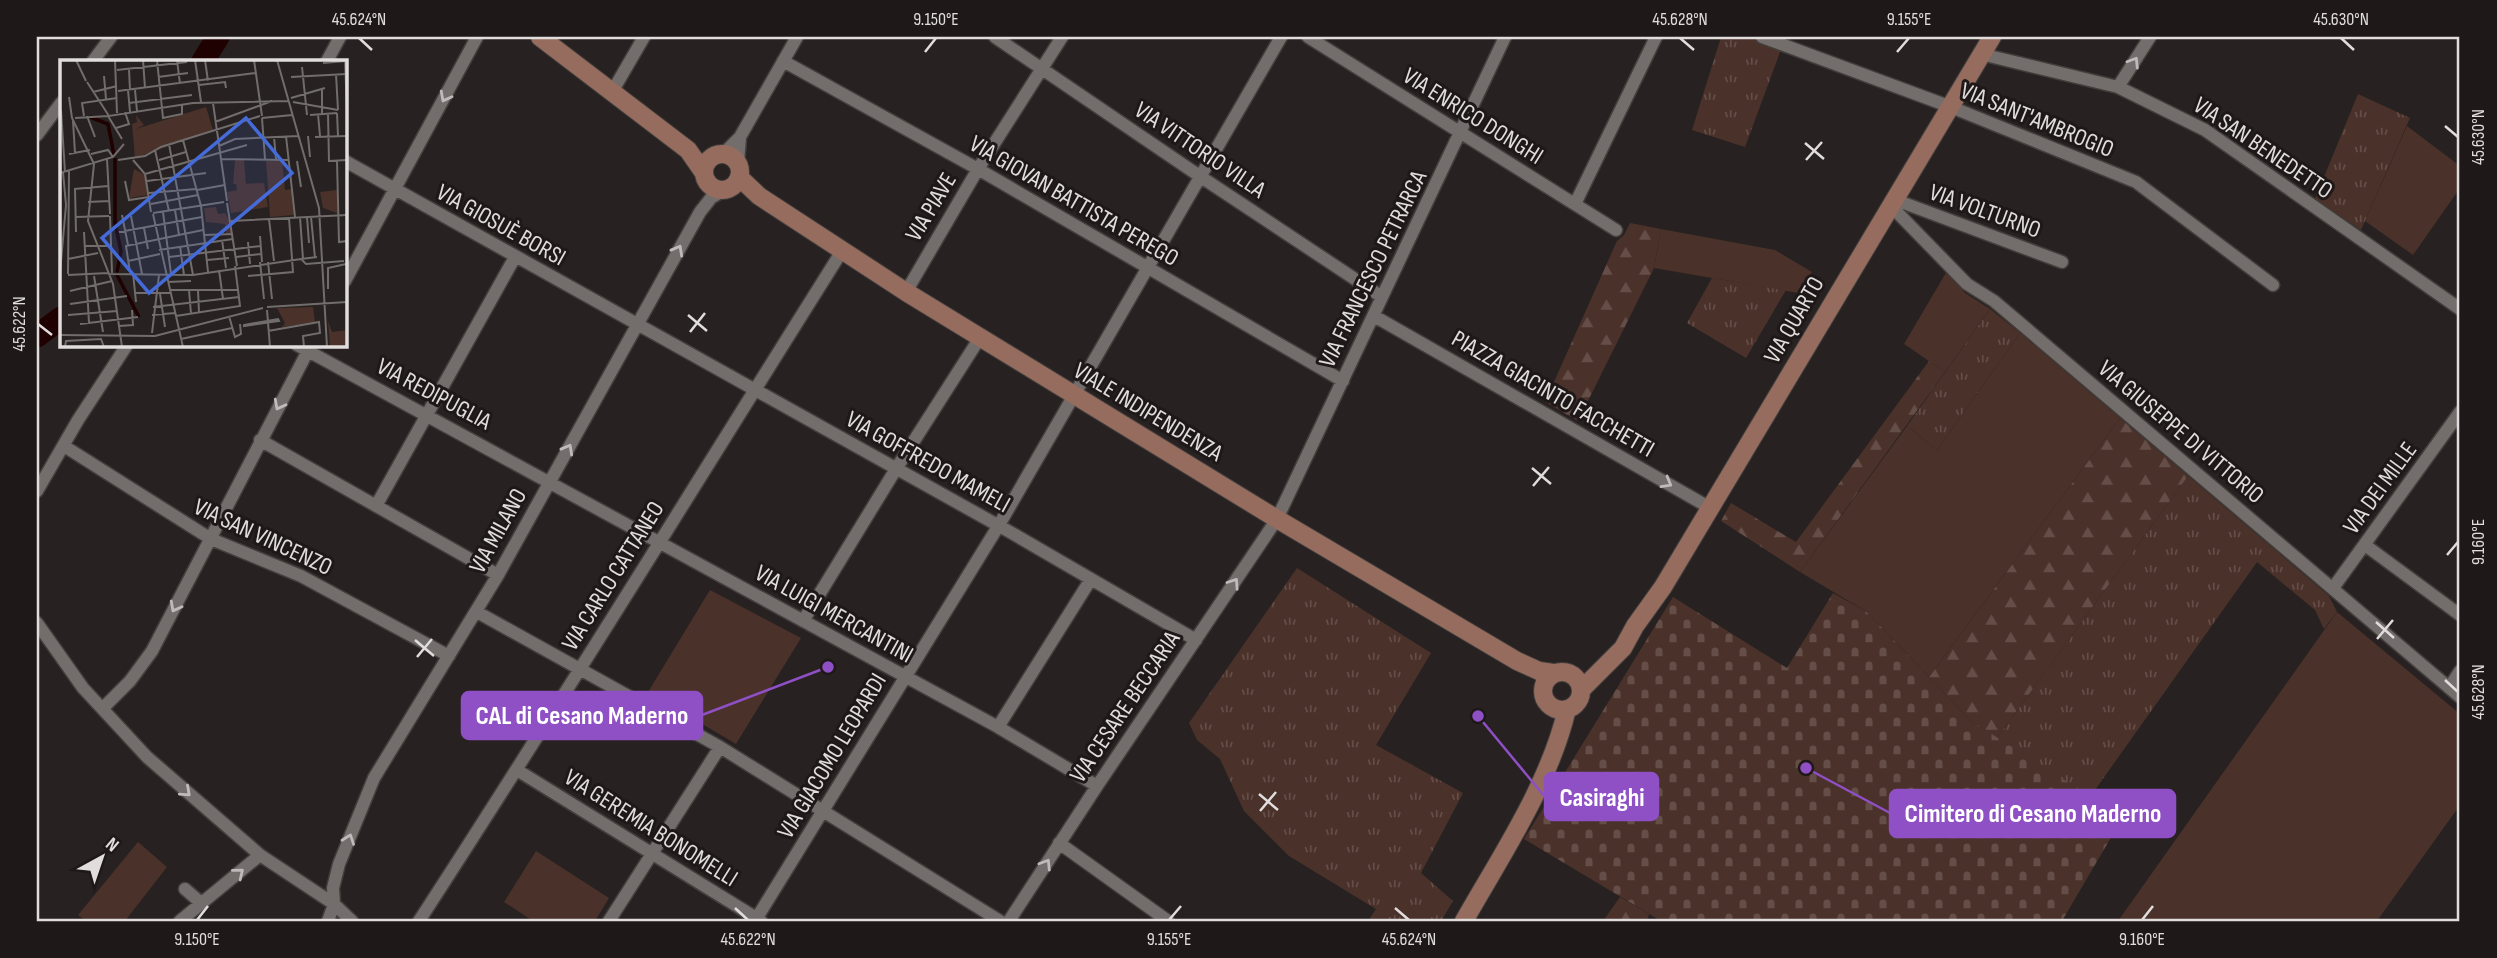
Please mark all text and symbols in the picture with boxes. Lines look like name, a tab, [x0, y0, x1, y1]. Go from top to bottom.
text: 45.624°N	[332, 9, 386, 30]
text: 9.150°E	[913, 9, 959, 30]
text: 45.628°N	[1652, 9, 1708, 30]
text: 9.155°E	[1887, 9, 1931, 30]
text: 45.630°N	[2313, 9, 2369, 30]
one-way arrow	[2126, 56, 2139, 69]
inset map	[60, 60, 346, 346]
street label: VIA ENRICO DONGHI	[1398, 61, 1548, 171]
street label: VIA SANT'AMBROGIO	[1956, 76, 2118, 164]
one-way arrow	[440, 90, 453, 102]
street label: VIA SAN BENEDETTO	[2188, 91, 2338, 205]
street label: VIA VITTORIO VILLA	[1129, 96, 1272, 205]
text: 45.630°N	[2468, 109, 2489, 165]
street label: VIA GIOVAN BATTISTA PEREGO	[964, 129, 1184, 273]
street label: VIA FRANCESCO PETRARCA	[1313, 165, 1434, 372]
street label: VIA PIAVE	[899, 167, 963, 247]
street label: VIA VOLTURNO	[1925, 177, 2045, 245]
street label: VIA GIOSUÈ BORSI	[431, 178, 571, 272]
one-way arrow	[670, 245, 683, 258]
street label: VIA QUARTO	[1758, 271, 1830, 369]
text: 45.622°N	[9, 296, 30, 352]
street label: PIAZZA GIACINTO FACCHETTI	[1447, 324, 1659, 464]
street label: VIA REDIPUGLIA	[372, 352, 497, 437]
street label: VIA GIUSEPPE DI VITTORIO	[2092, 354, 2270, 510]
street label: VIALE INDIPENDENZA	[1068, 356, 1228, 468]
one-way arrow	[274, 398, 287, 410]
street label: VIA GOFFREDO MAMELI	[841, 405, 1015, 519]
street label: VIA DEI MILLE	[2337, 436, 2423, 540]
one-way arrow	[560, 444, 573, 456]
one-way arrow	[1659, 475, 1672, 488]
street label: VIA MILANO	[463, 484, 533, 578]
street label: VIA SAN VINCENZO	[189, 492, 337, 582]
street label: VIA CARLO CATTANEO	[556, 496, 670, 656]
text: 9.160°E	[2468, 519, 2489, 565]
street label: VIA LUIGI MERCANTINI	[750, 559, 918, 669]
one-way arrow	[1225, 578, 1238, 591]
one-way arrow	[169, 600, 183, 612]
street label: VIA CESARE BECCARIA	[1064, 625, 1187, 788]
text: 45.628°N	[2468, 664, 2489, 720]
street label: VIA GIACOMO LEOPARDI	[771, 668, 893, 844]
callout: CAL di Cesano Maderno	[462, 692, 702, 739]
text: CAL di Cesano Maderno	[476, 701, 688, 732]
street label: VIA GEREMIA BONOMELLI	[559, 763, 743, 893]
callout: Casiraghi	[1545, 773, 1658, 820]
text: Casiraghi	[1559, 783, 1645, 814]
one-way arrow	[178, 784, 191, 796]
callout: Cimitero di Cesano Maderno	[1890, 790, 2175, 837]
text: Cimitero di Cesano Maderno	[1905, 799, 2161, 830]
north arrow	[66, 822, 136, 892]
text: N	[101, 833, 123, 857]
one-way arrow	[341, 834, 355, 846]
one-way arrow	[1038, 858, 1051, 871]
one-way arrow	[231, 868, 243, 881]
text: 9.150°E	[174, 929, 220, 950]
text: 45.622°N	[720, 929, 776, 950]
text: 9.155°E	[1147, 929, 1191, 950]
text: 45.624°N	[1382, 929, 1436, 950]
text: 9.160°E	[2119, 929, 2165, 950]

